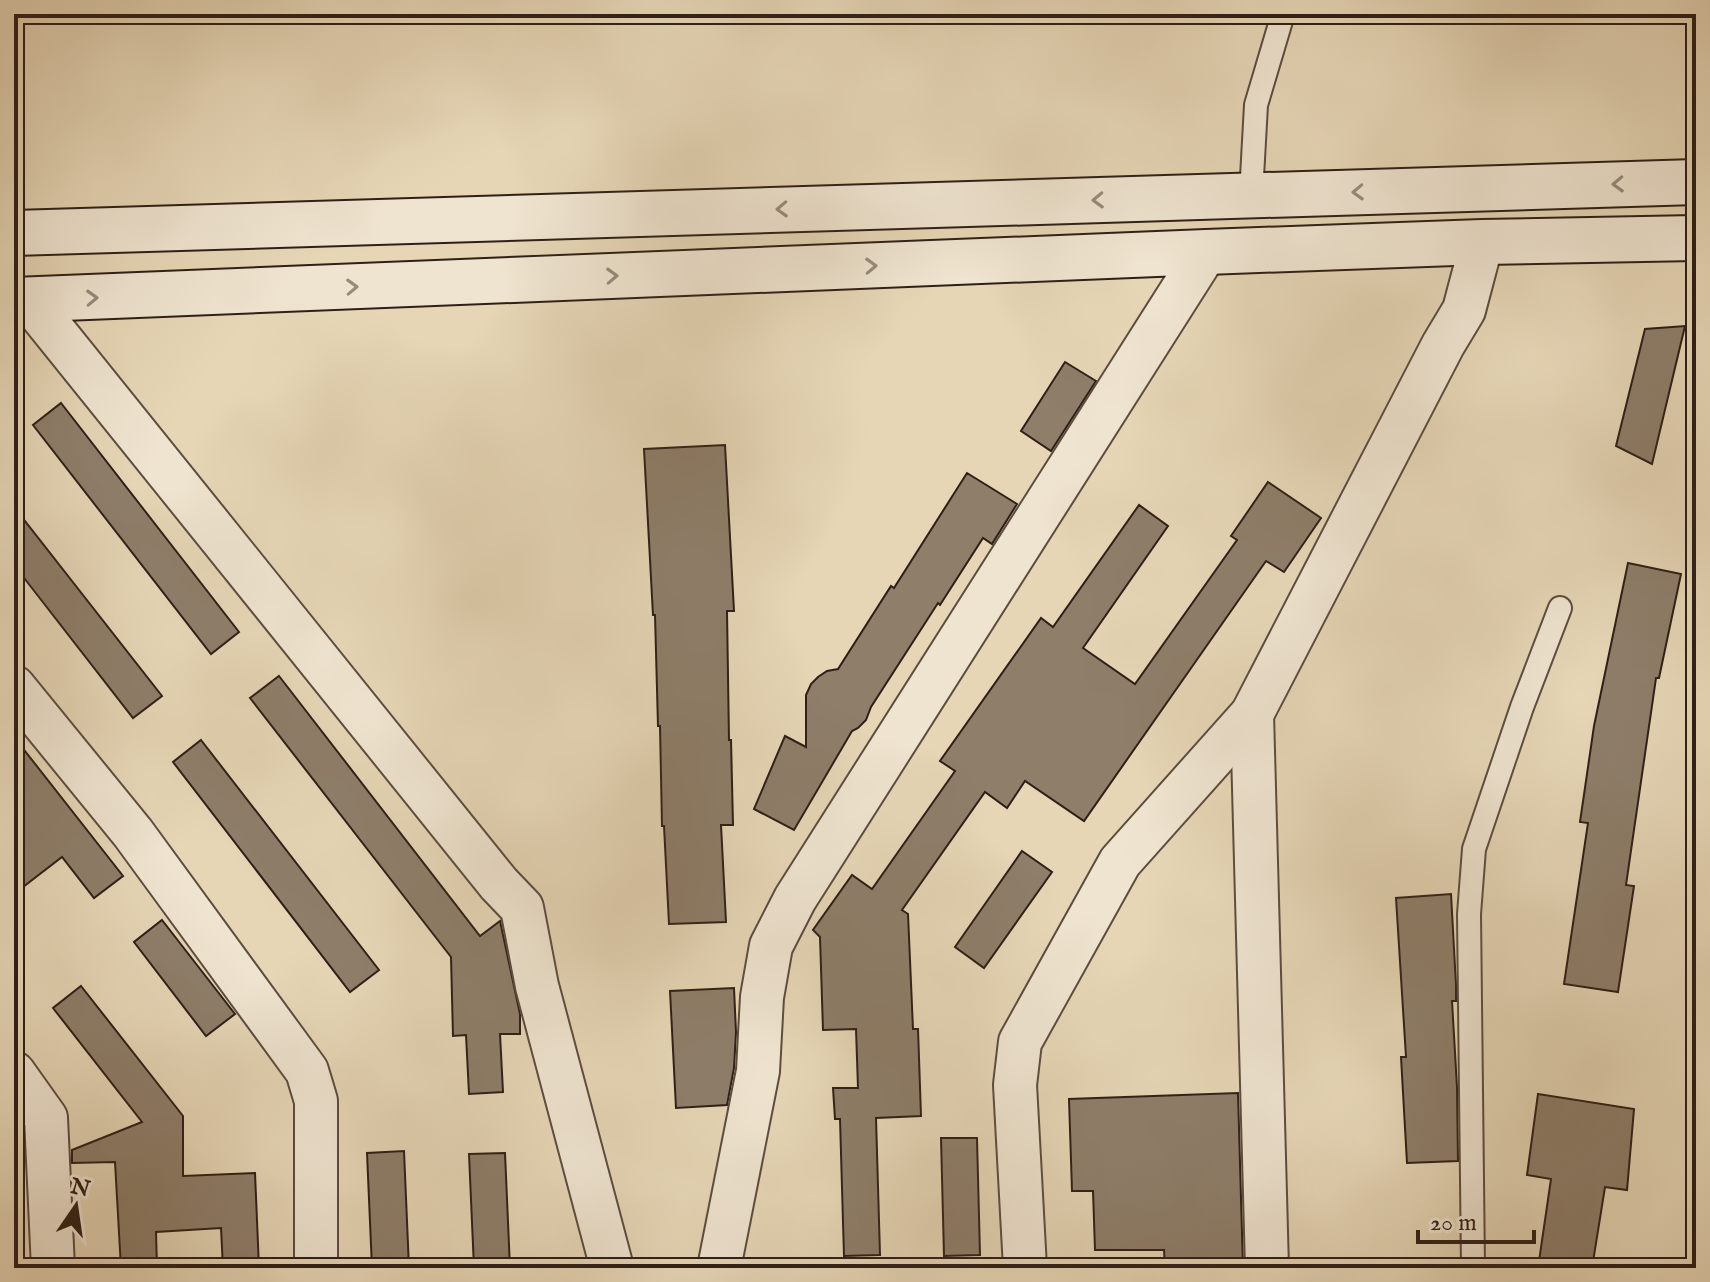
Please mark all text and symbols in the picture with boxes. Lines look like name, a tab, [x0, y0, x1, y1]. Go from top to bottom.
one-way arrow	[1611, 175, 1624, 192]
one-way arrow	[1351, 183, 1364, 200]
one-way arrow	[1091, 191, 1104, 208]
one-way arrow	[775, 201, 788, 218]
one-way arrow	[865, 257, 878, 274]
one-way arrow	[606, 268, 619, 285]
one-way arrow	[346, 279, 359, 296]
one-way arrow	[86, 289, 99, 306]
north arrow	[36, 1166, 116, 1246]
text: N	[67, 1172, 92, 1204]
scale bar	[1418, 1194, 1534, 1244]
text: 20 m	[1430, 1208, 1477, 1239]

